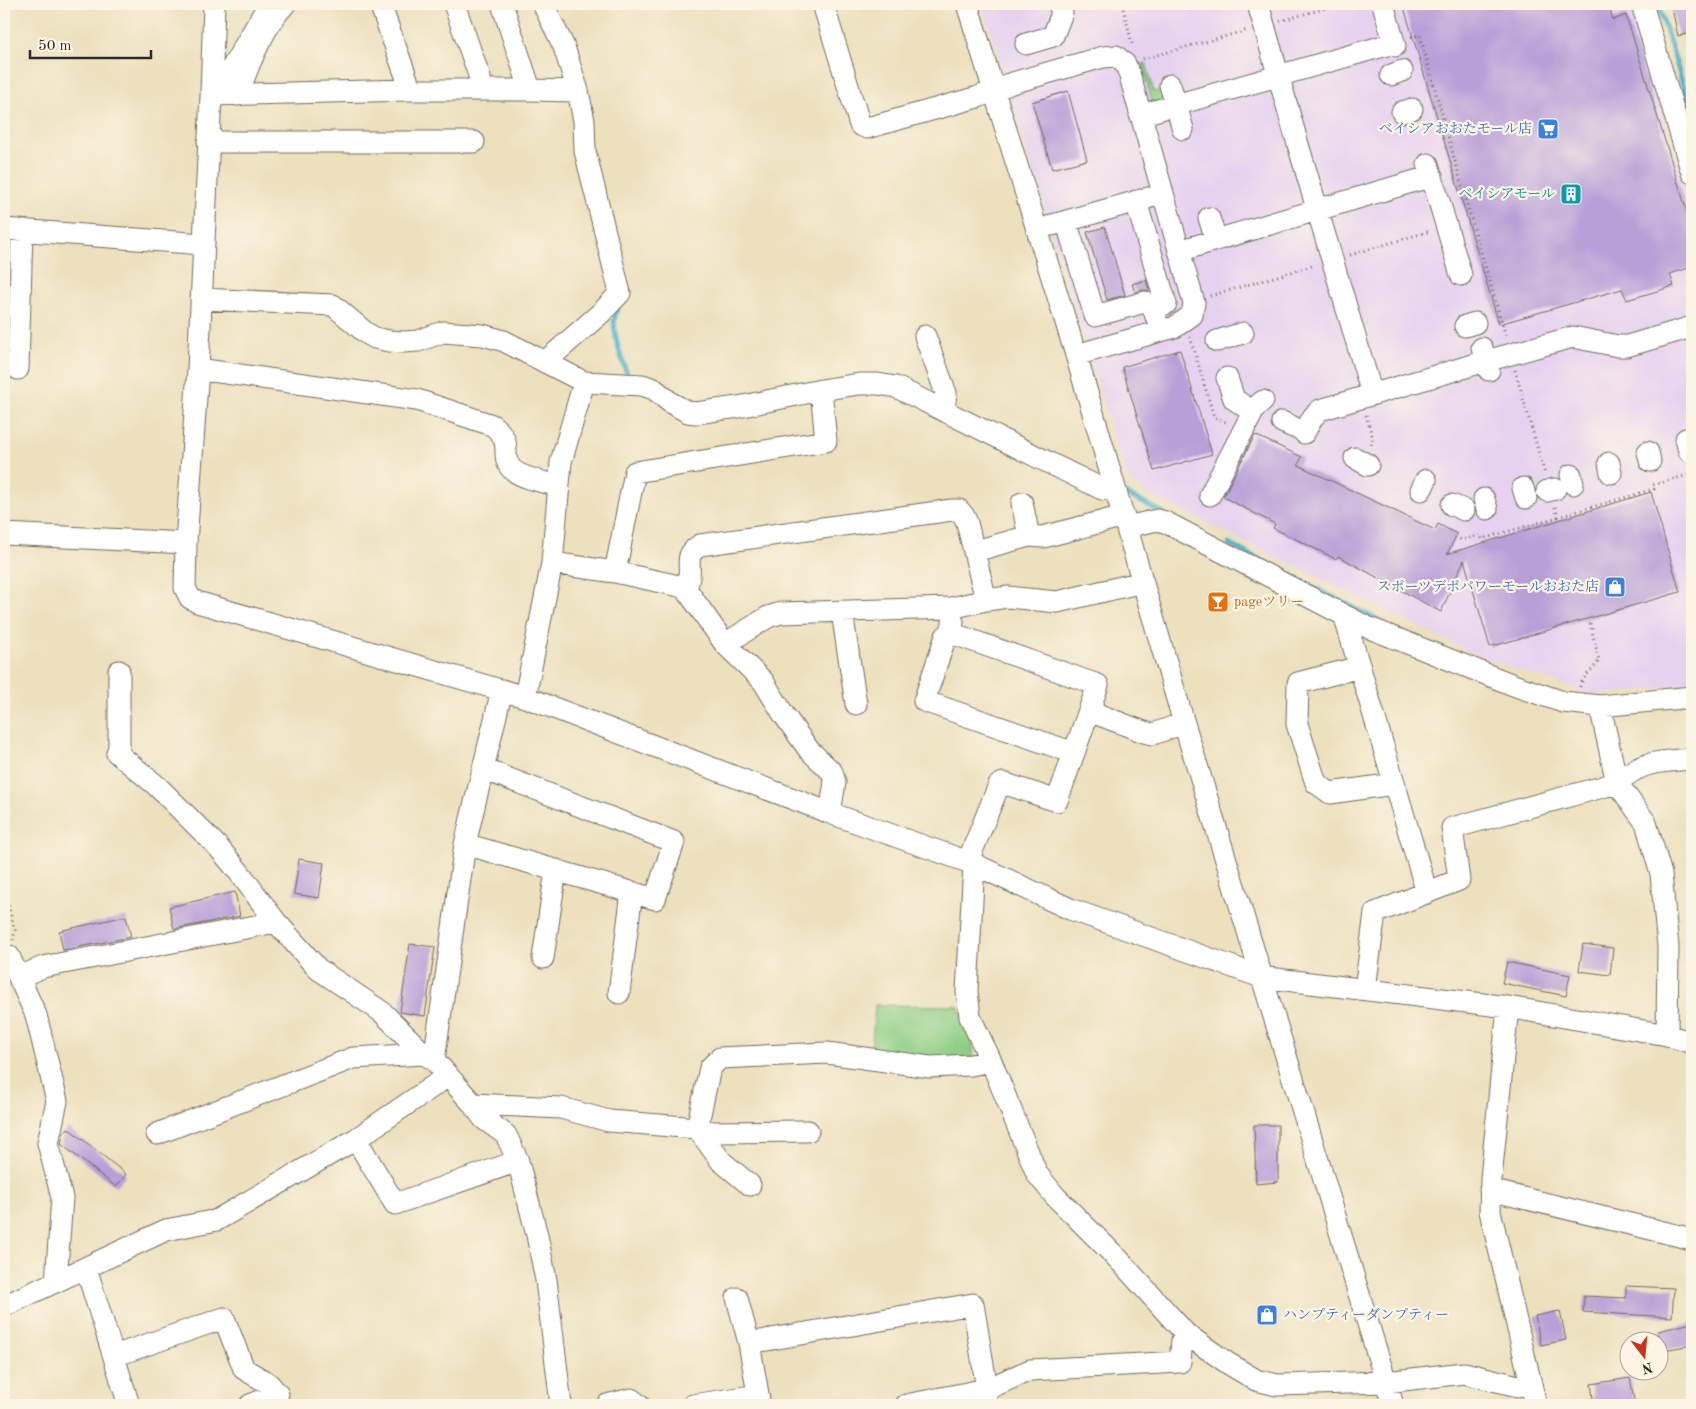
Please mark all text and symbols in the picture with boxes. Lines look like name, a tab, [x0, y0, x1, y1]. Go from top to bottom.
scale bar	[30, 28, 151, 60]
text: 50 m	[38, 39, 72, 54]
supermarket icon: ベイシアおおたモール店	[1536, 117, 1560, 141]
place label: ベイシアおおたモール店	[1379, 121, 1532, 136]
building icon: ベイシアモール	[1559, 182, 1583, 206]
place label: ベイシアモール	[1458, 187, 1555, 201]
shop icon: スポーツデポパワーモールおおた店	[1603, 575, 1627, 599]
place label: スポーツデポパワーモールおおた店	[1376, 579, 1599, 594]
bar icon: pageツリー	[1206, 590, 1230, 614]
place label: pageツリー	[1234, 595, 1304, 609]
shop icon: ハンプティーダンプティー	[1255, 1303, 1279, 1327]
place label: ハンプティーダンプティー	[1283, 1307, 1449, 1322]
north arrow	[1618, 1332, 1668, 1382]
text: N	[1640, 1359, 1654, 1376]

